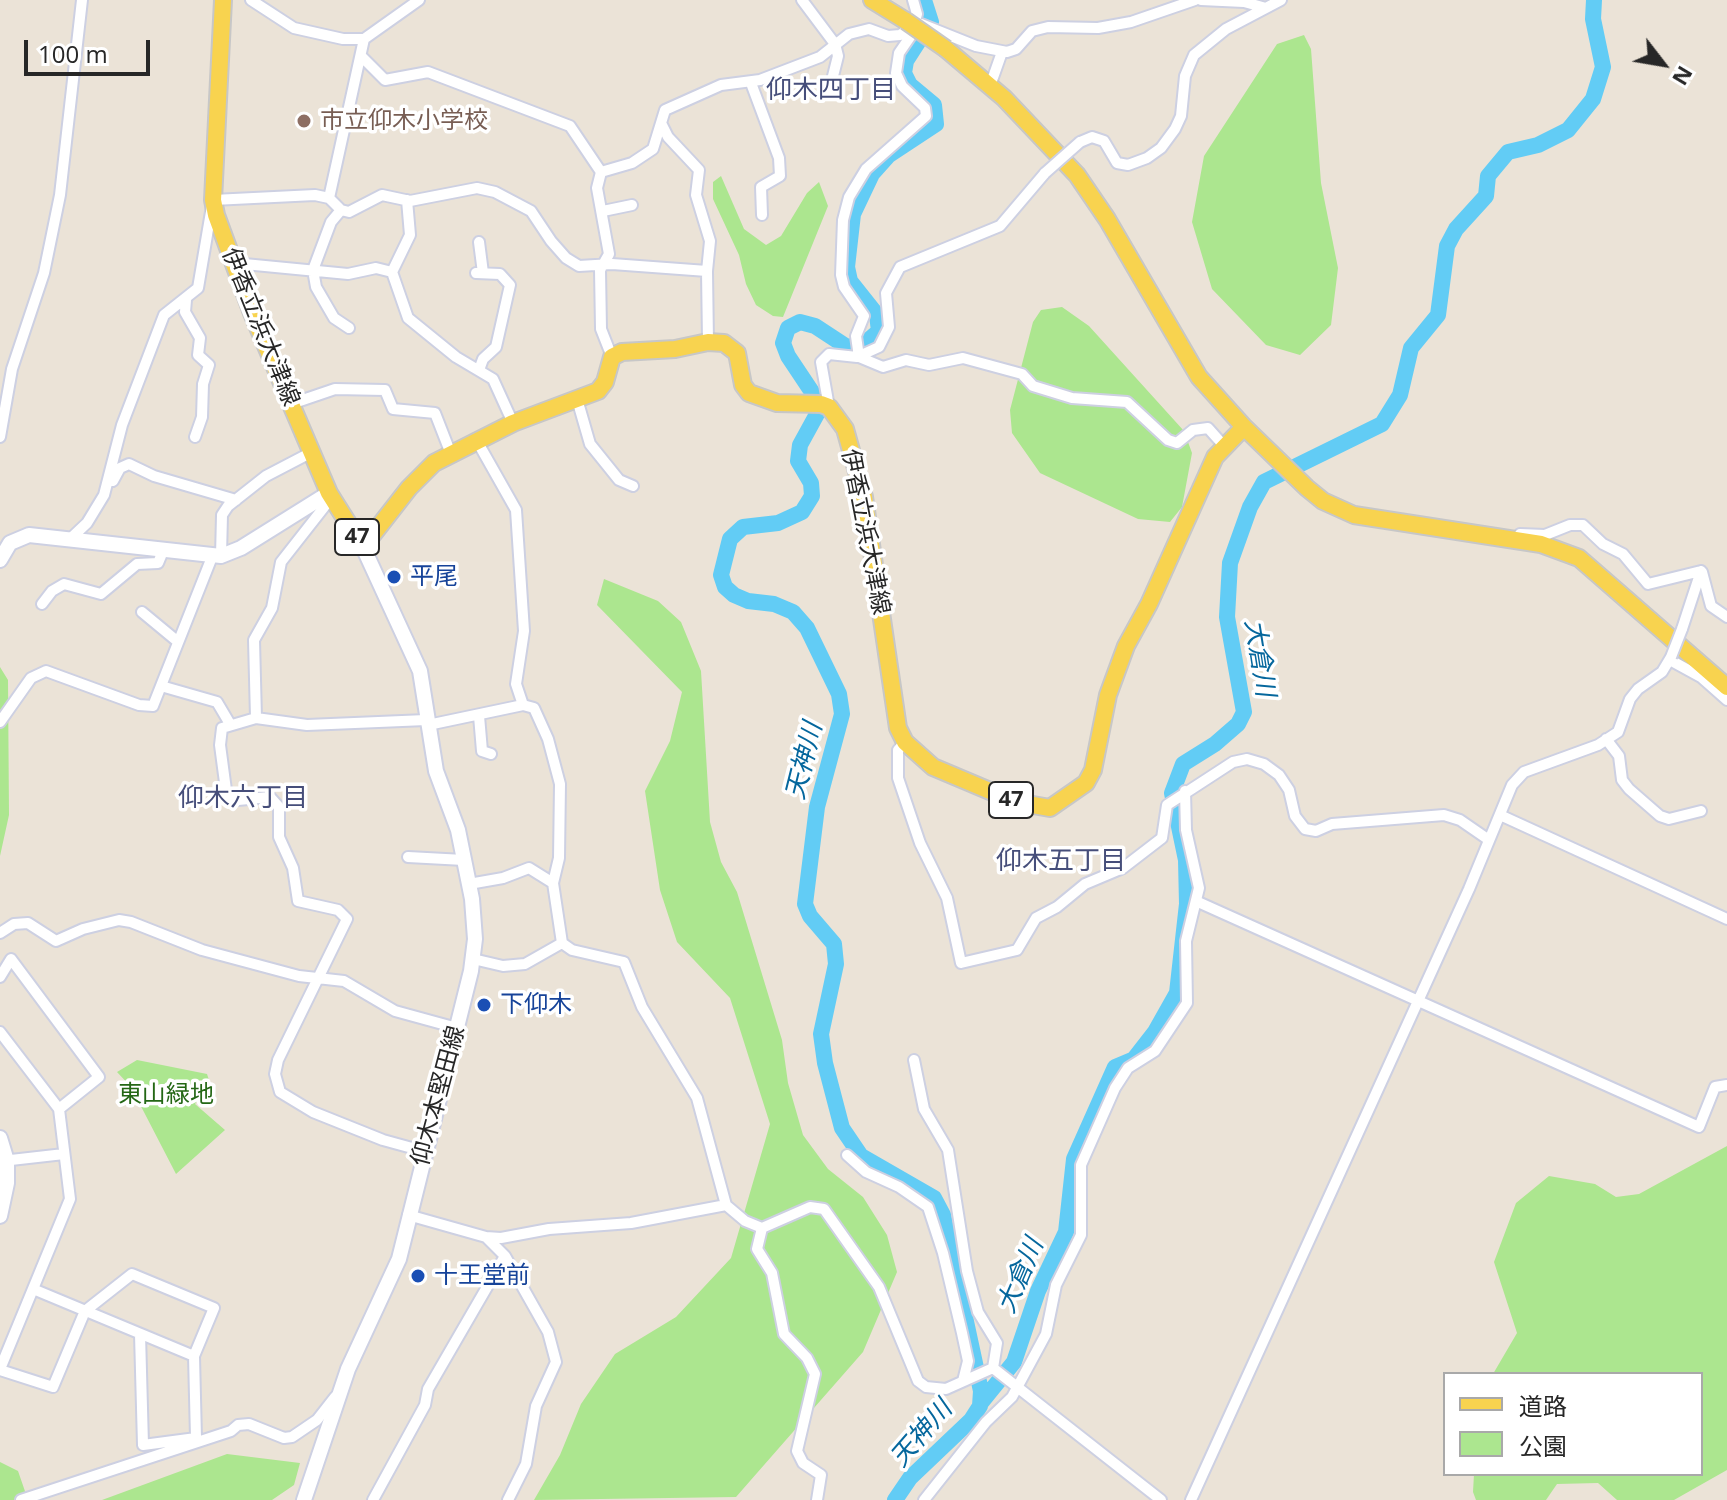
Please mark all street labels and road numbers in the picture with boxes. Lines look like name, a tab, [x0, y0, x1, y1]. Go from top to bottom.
street label: 伊香立浜大津線	[215, 244, 305, 410]
street label: 伊香立浜大津線	[835, 447, 895, 617]
road number: 47	[335, 519, 379, 555]
road number: 47	[989, 782, 1033, 818]
street label: 仰木本堅田線	[406, 1023, 472, 1169]

